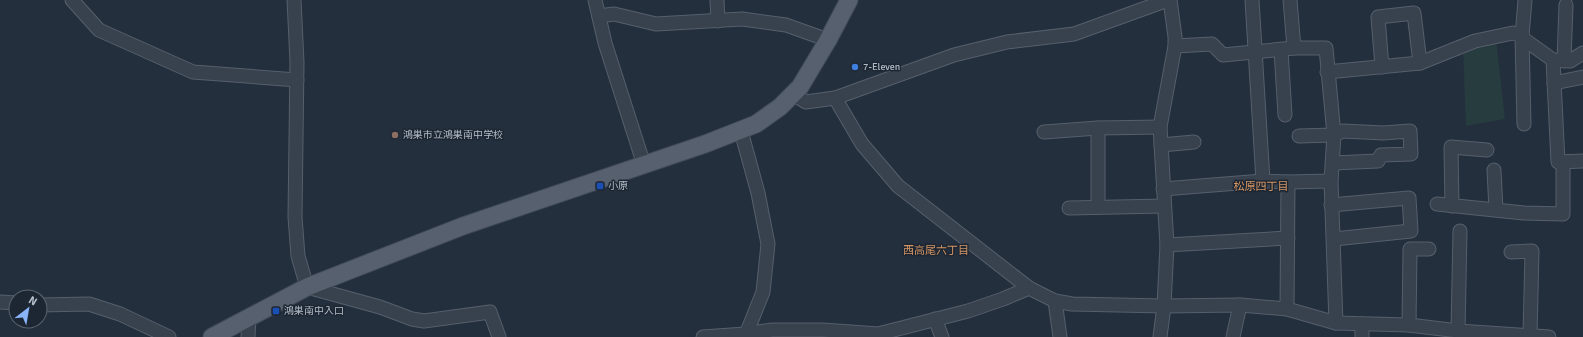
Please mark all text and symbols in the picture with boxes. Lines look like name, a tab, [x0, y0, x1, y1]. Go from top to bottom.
place label: 7-Eleven	[863, 61, 900, 73]
marker: 7-Eleven	[850, 62, 860, 72]
place label: 鴻巣市立鴻巣南中学校	[403, 129, 503, 141]
marker: 鴻巣市立鴻巣南中学校	[390, 130, 400, 140]
place label: 小原	[608, 180, 628, 192]
district label: 松原四丁目	[1234, 180, 1289, 193]
marker: 小原	[595, 181, 605, 191]
district label: 西高尾六丁目	[903, 244, 969, 257]
north arrow	[8, 289, 48, 329]
text: N	[26, 293, 40, 308]
place label: 鴻巣南中入口	[284, 305, 344, 317]
marker: 鴻巣南中入口	[271, 306, 281, 316]

